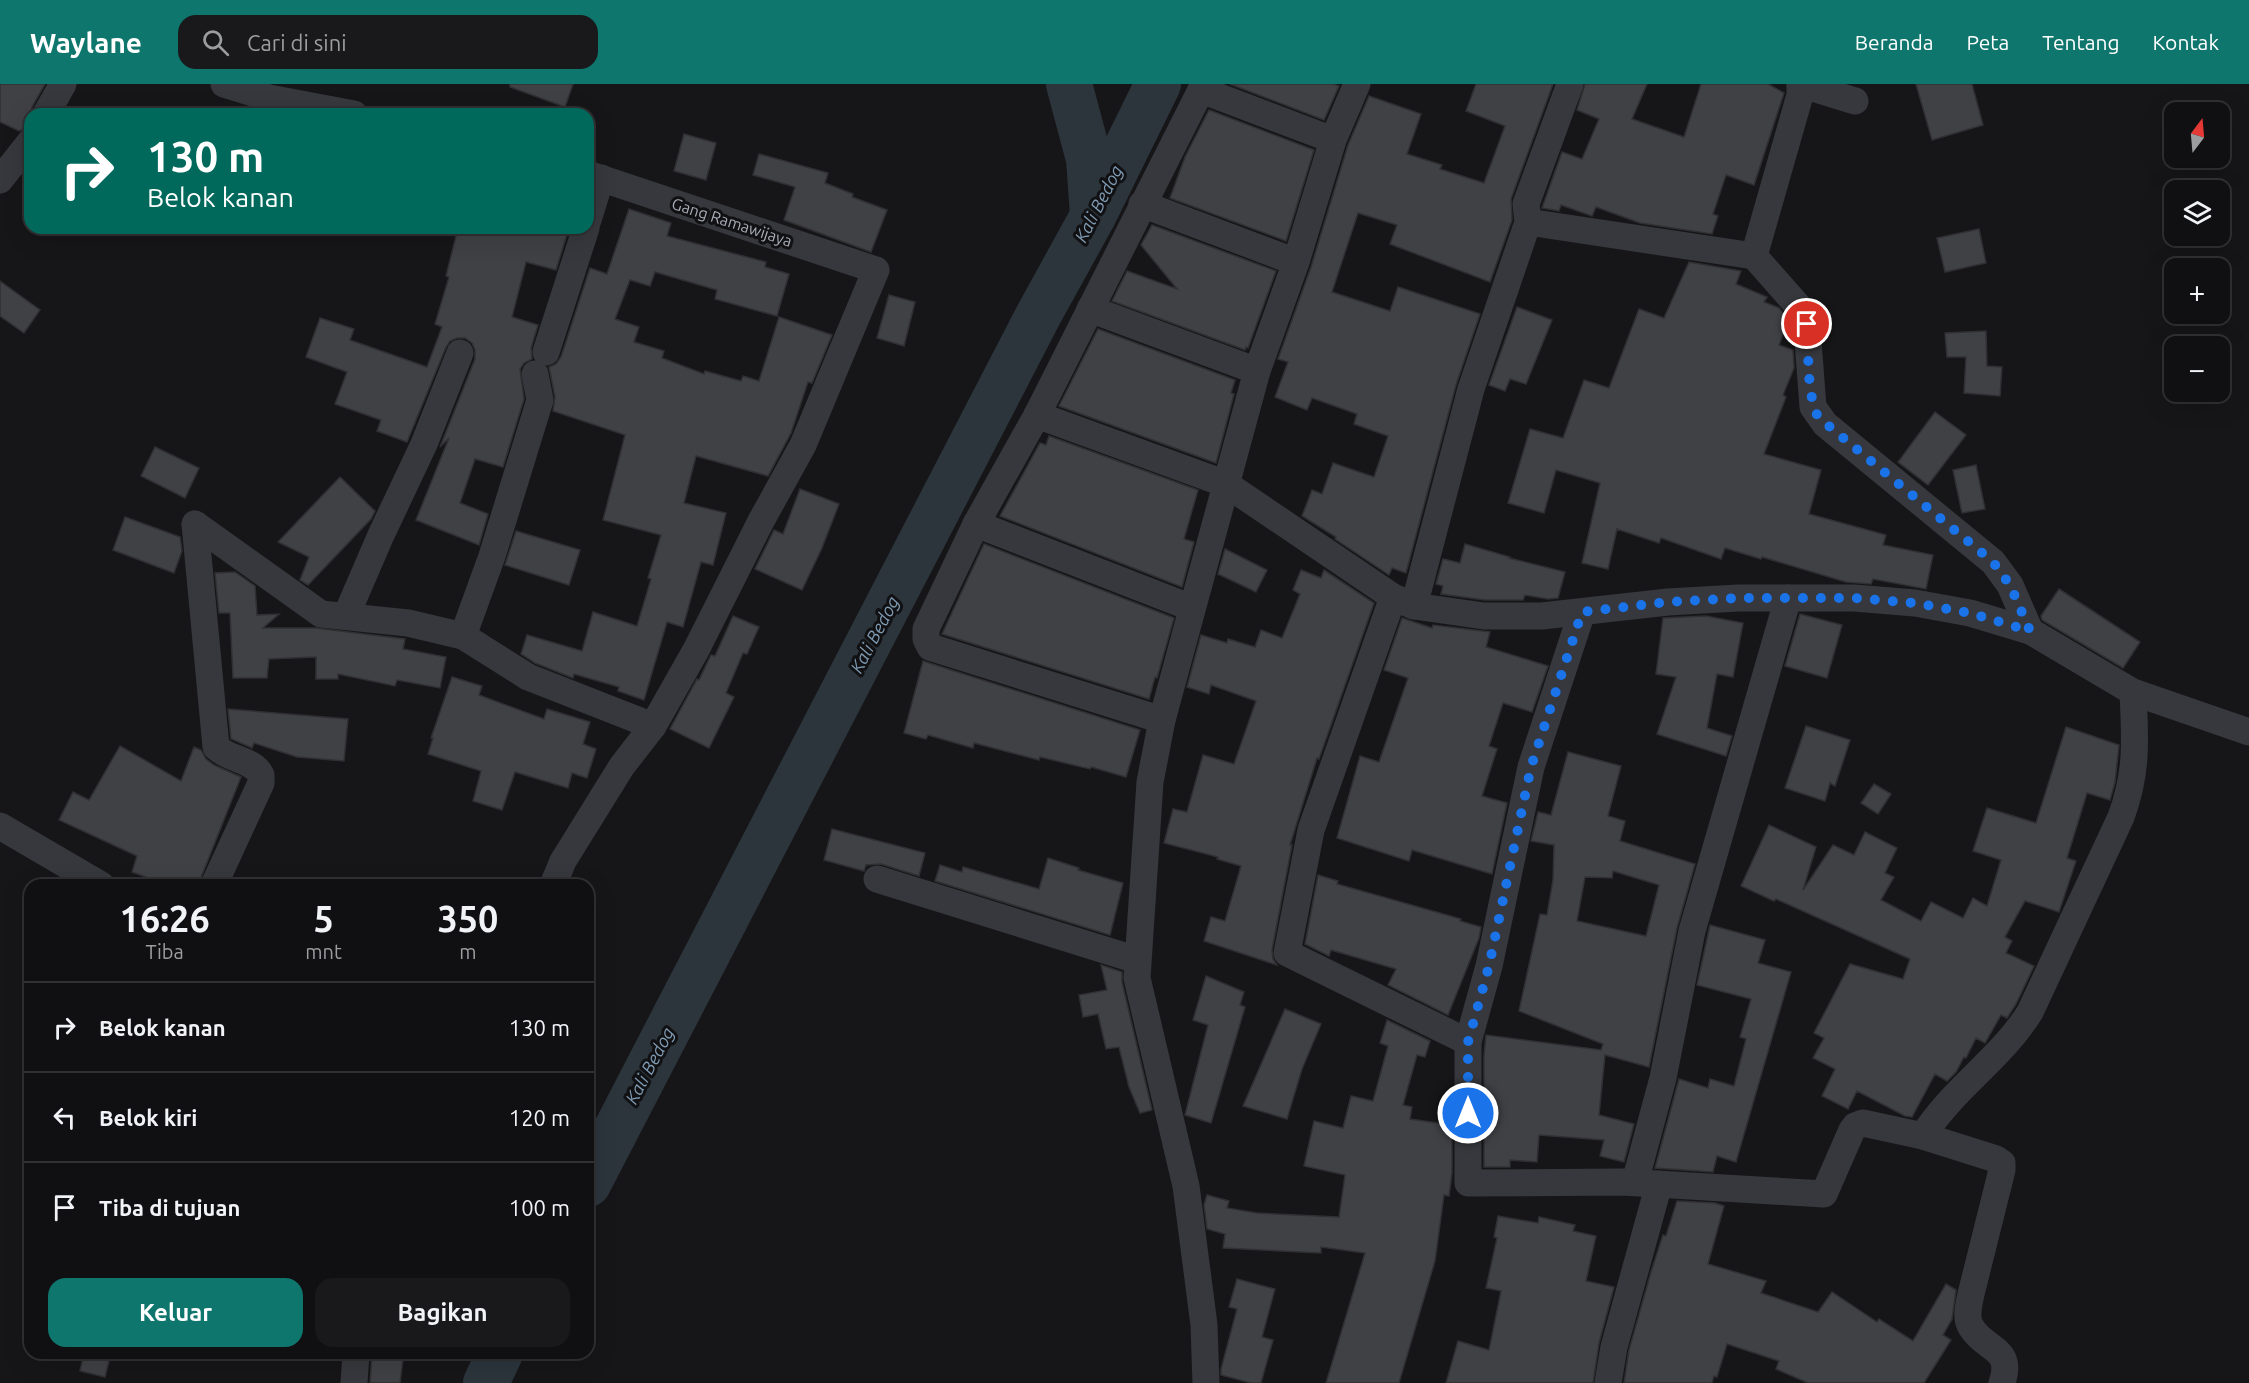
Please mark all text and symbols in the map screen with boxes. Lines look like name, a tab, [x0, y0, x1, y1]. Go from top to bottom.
search box	[178, 15, 598, 69]
icon: search	[199, 26, 232, 59]
text: Waylane	[30, 27, 142, 58]
text: Cari di sini	[247, 30, 347, 55]
text: Beranda	[1855, 30, 1934, 54]
text: Peta	[1967, 30, 2009, 54]
text: Tentang	[2042, 30, 2120, 54]
text: Kontak	[2153, 30, 2219, 54]
north arrow	[2164, 102, 2230, 168]
map controls	[2164, 102, 2230, 402]
icon: right	[48, 132, 126, 210]
text: 130 m	[147, 133, 264, 180]
water label: Kali Bedog	[1070, 162, 1126, 245]
button: layers	[2164, 180, 2230, 246]
text: Belok kanan	[147, 182, 294, 212]
street label: Gang Ramawijaya	[670, 194, 794, 250]
button: +	[2164, 258, 2230, 324]
pin	[1781, 298, 1832, 349]
icon: arrive	[1790, 307, 1823, 340]
button: −	[2164, 336, 2230, 402]
water label: Kali Bedog	[846, 593, 903, 676]
text: 16:26	[120, 898, 210, 939]
text: 5	[313, 898, 334, 939]
text: 350	[437, 898, 498, 939]
text: Tiba	[145, 940, 184, 963]
text: mnt	[305, 940, 342, 963]
text: m	[459, 940, 477, 963]
icon: right	[48, 1011, 81, 1044]
text: Belok kanan	[99, 1015, 226, 1040]
text: 130 m	[509, 1015, 570, 1040]
water label: Kali Bedog	[621, 1024, 678, 1107]
position arrow	[1436, 1081, 1500, 1145]
icon: left	[48, 1101, 81, 1134]
text: Belok kiri	[99, 1105, 197, 1130]
text: 120 m	[509, 1105, 570, 1130]
icon: arrive	[48, 1191, 81, 1224]
text: Tiba di tujuan	[99, 1195, 240, 1220]
text: 100 m	[509, 1195, 570, 1220]
button: Keluar	[48, 1278, 303, 1347]
button: Bagikan	[315, 1278, 570, 1347]

